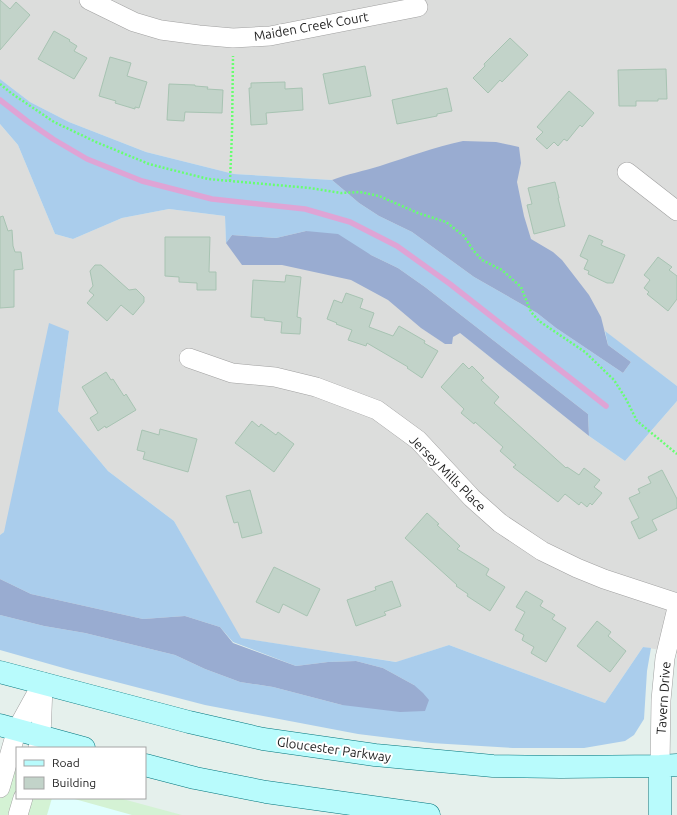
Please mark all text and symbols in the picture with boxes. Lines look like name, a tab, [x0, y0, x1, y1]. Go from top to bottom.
street label: Maiden Creek Court	[253, 9, 369, 43]
street label: Jersey Mills Place	[407, 432, 489, 514]
street label: Tavern Drive	[653, 661, 673, 735]
street label: Gloucester Parkway	[276, 734, 392, 764]
legend	[16, 747, 146, 799]
text: Road	[52, 756, 80, 769]
text: Building	[52, 776, 96, 789]

